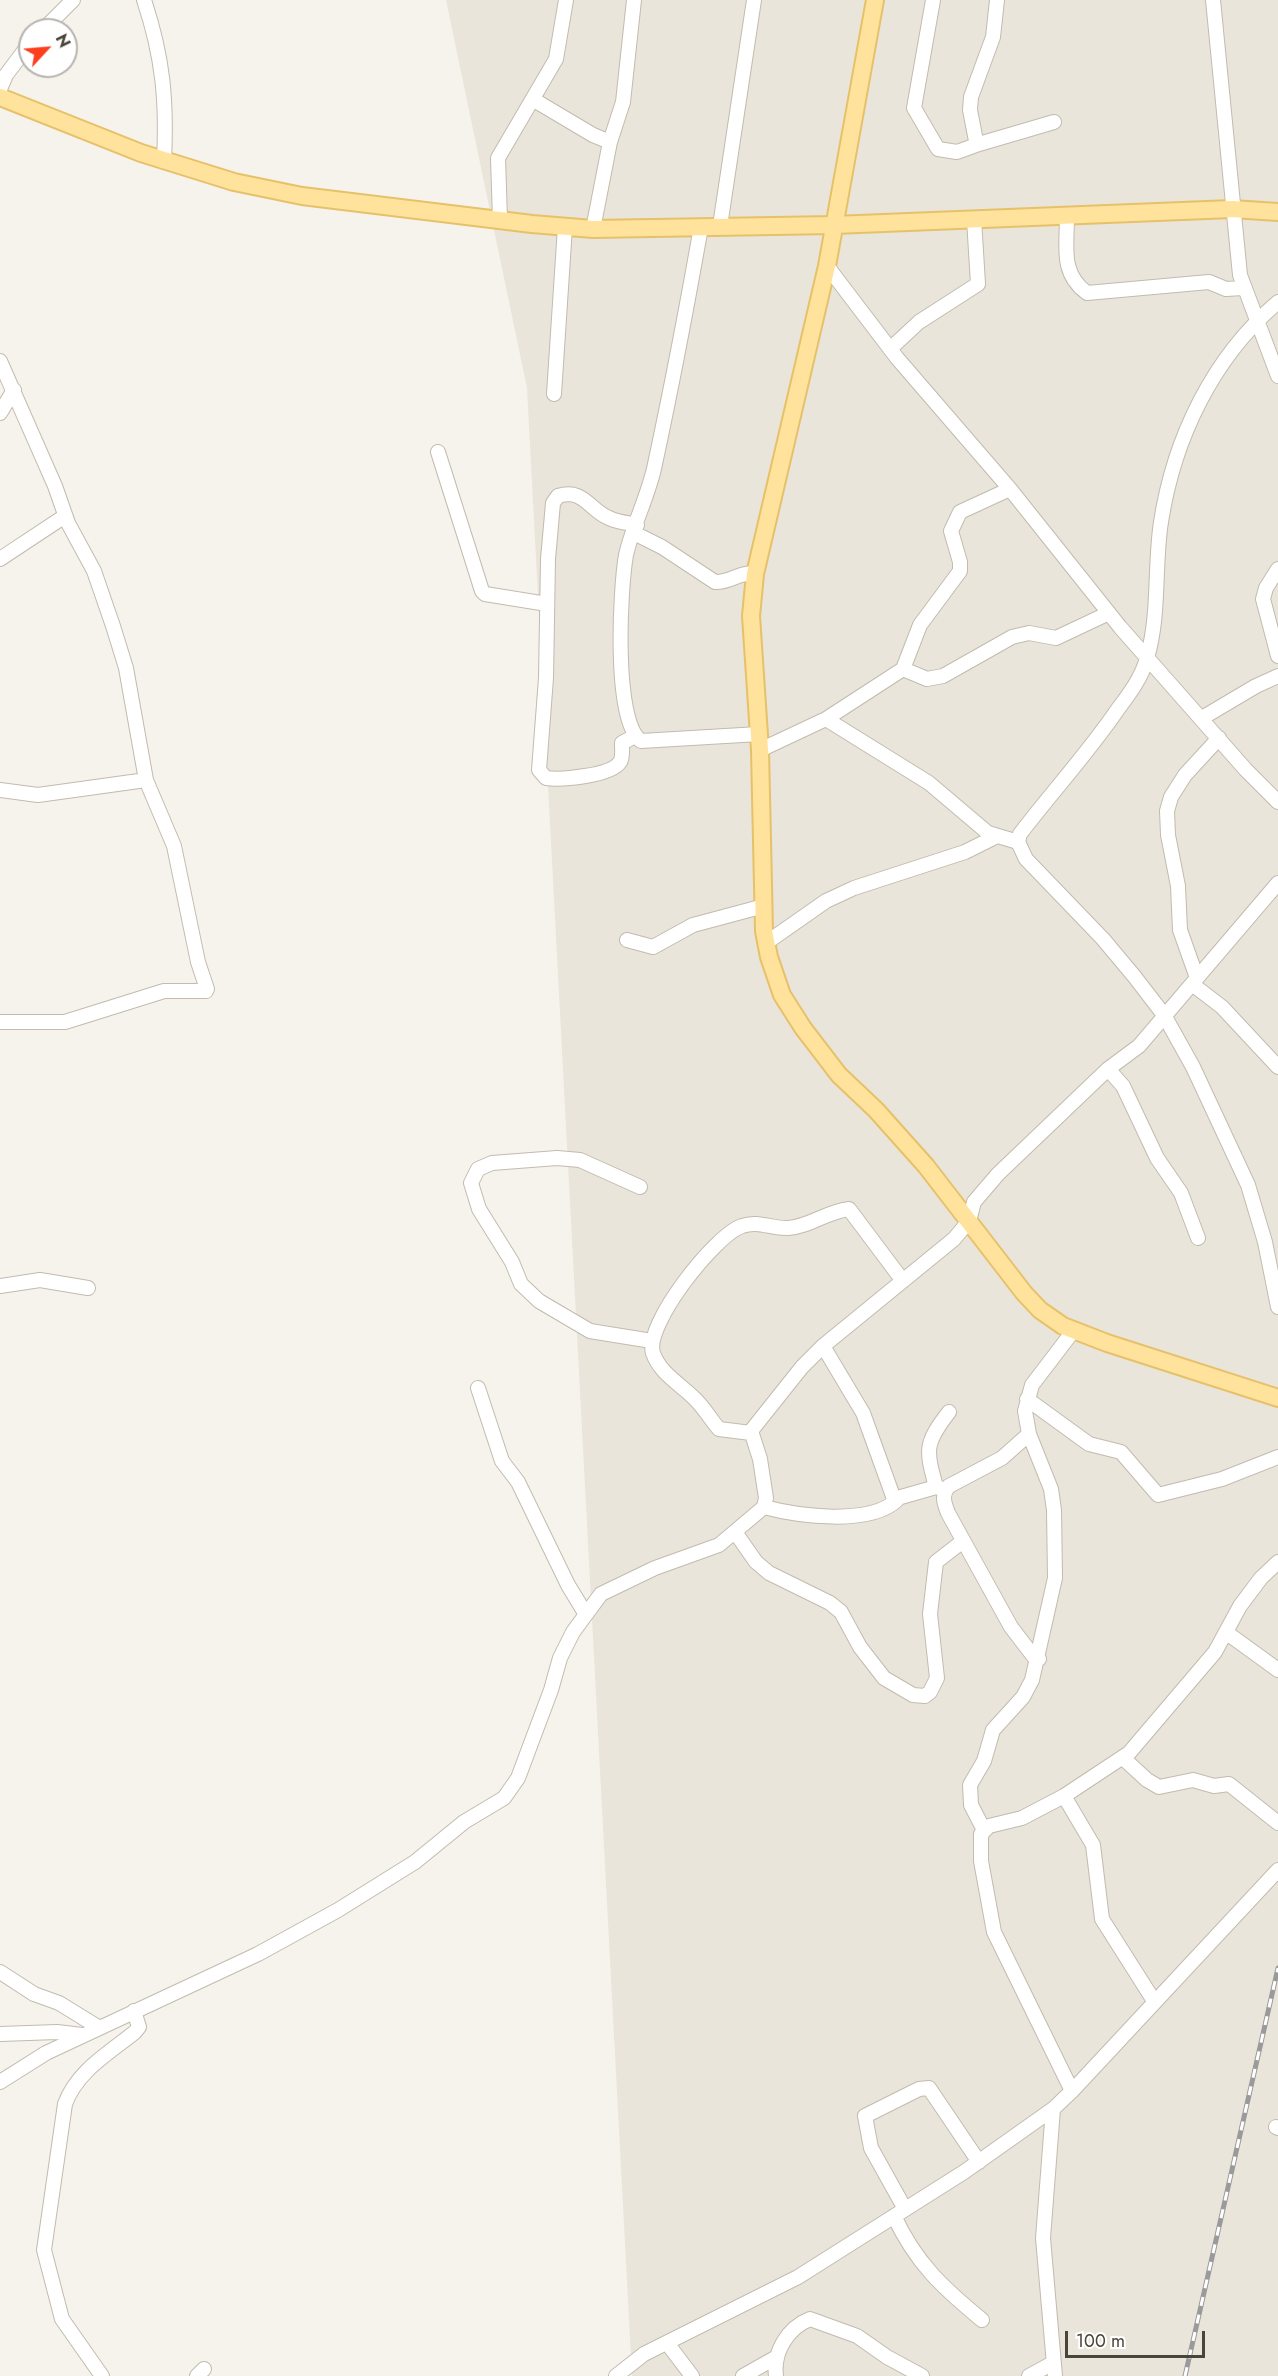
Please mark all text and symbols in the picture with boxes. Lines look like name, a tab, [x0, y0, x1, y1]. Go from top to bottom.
north arrow	[18, 18, 78, 78]
text: N	[50, 30, 76, 52]
scale bar	[1068, 2319, 1208, 2357]
text: 100 m	[1076, 2328, 1125, 2354]

